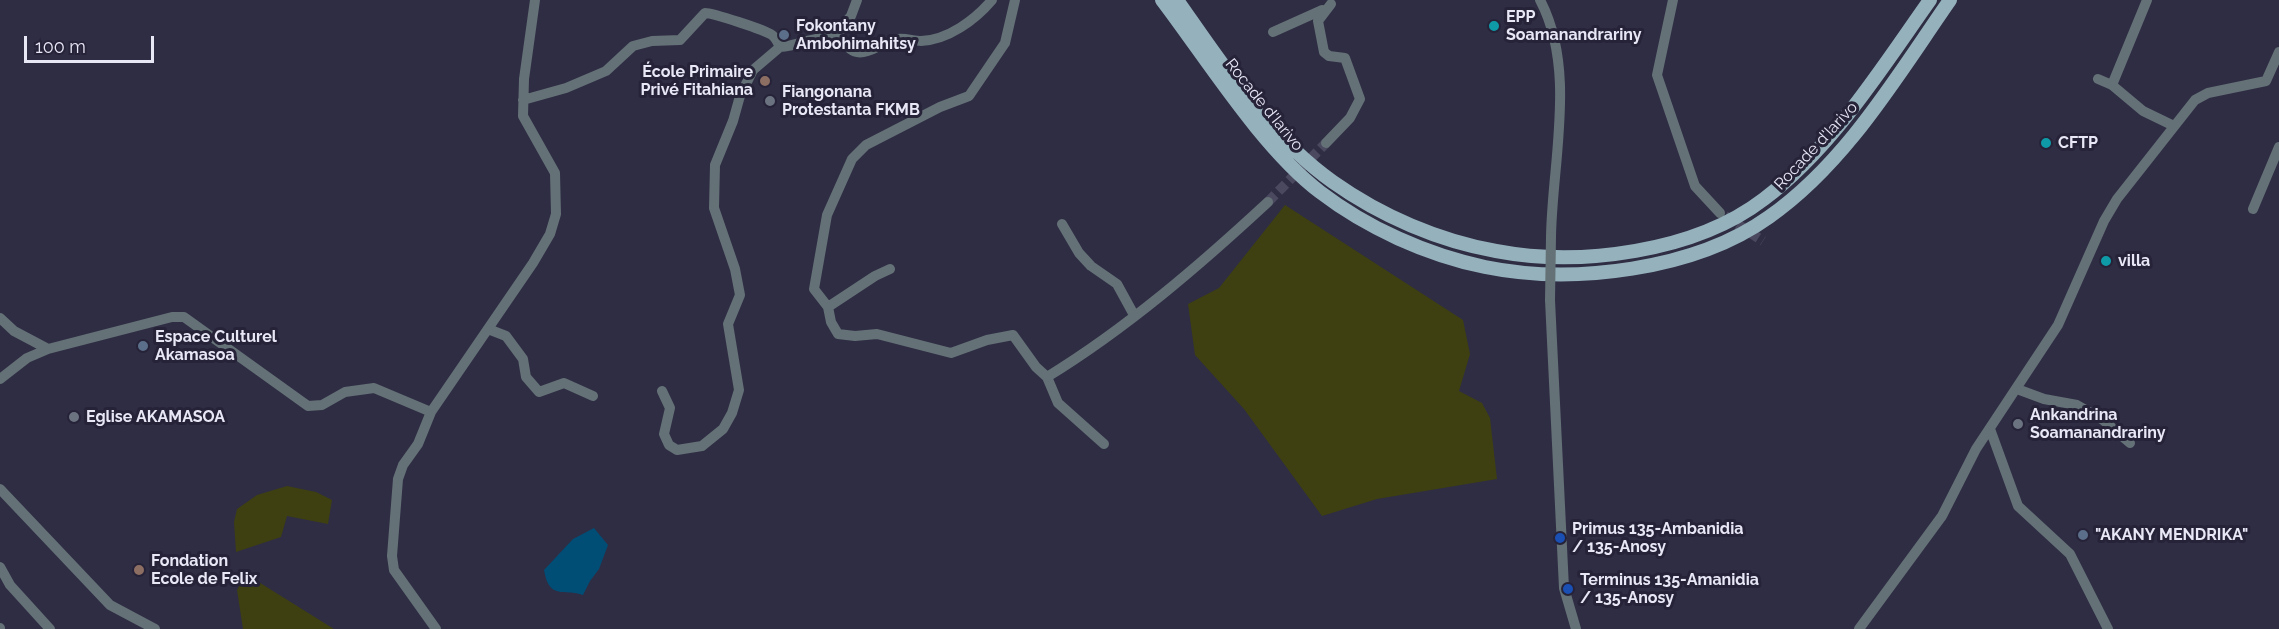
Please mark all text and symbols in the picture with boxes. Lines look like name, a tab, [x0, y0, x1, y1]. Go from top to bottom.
place label: EPP Soamanandrariny	[1506, 7, 1642, 45]
place label: Fokontany Ambohimahitsy	[796, 16, 916, 54]
marker: EPP Soamanandrariny	[1487, 19, 1501, 33]
scale bar	[27, 24, 158, 62]
marker: Fokontany Ambohimahitsy	[777, 28, 791, 42]
text: 100 m	[35, 36, 86, 57]
street label: Rocade d'Iarivo	[1221, 55, 1307, 155]
place label: École Primaire Privé Fitahiana	[640, 62, 753, 100]
marker: École Primaire Privé Fitahiana	[758, 74, 772, 88]
place label: Fiangonana Protestanta FKMB	[782, 82, 920, 120]
marker: Fiangonana Protestanta FKMB	[763, 94, 777, 108]
street label: Rocade d'Iarivo	[1770, 98, 1862, 194]
place label: CFTP	[2058, 133, 2098, 153]
marker: CFTP	[2039, 136, 2053, 150]
place label: villa	[2118, 251, 2150, 271]
marker: villa	[2099, 254, 2113, 268]
place label: Espace Culturel Akamasoa	[155, 327, 277, 365]
marker: Espace Culturel Akamasoa	[136, 339, 150, 353]
place label: Ankandrina Soamanandrariny	[2030, 405, 2166, 443]
place label: Eglise AKAMASOA	[86, 407, 225, 427]
marker: Eglise AKAMASOA	[67, 410, 81, 424]
marker: Ankandrina Soamanandrariny	[2011, 417, 2025, 431]
place label: Primus 135-Ambanidia / 135-Anosy	[1572, 519, 1743, 557]
place label: "AKANY MENDRIKA"	[2095, 525, 2248, 545]
marker: "AKANY MENDRIKA"	[2076, 528, 2090, 542]
marker: Primus 135-Ambanidia / 135-Anosy	[1553, 531, 1567, 545]
place label: Fondation Ecole de Felix	[151, 551, 257, 589]
marker: Fondation Ecole de Felix	[132, 563, 146, 577]
place label: Terminus 135-Amanidia / 135-Anosy	[1580, 570, 1759, 608]
marker: Terminus 135-Amanidia / 135-Anosy	[1561, 582, 1575, 596]

